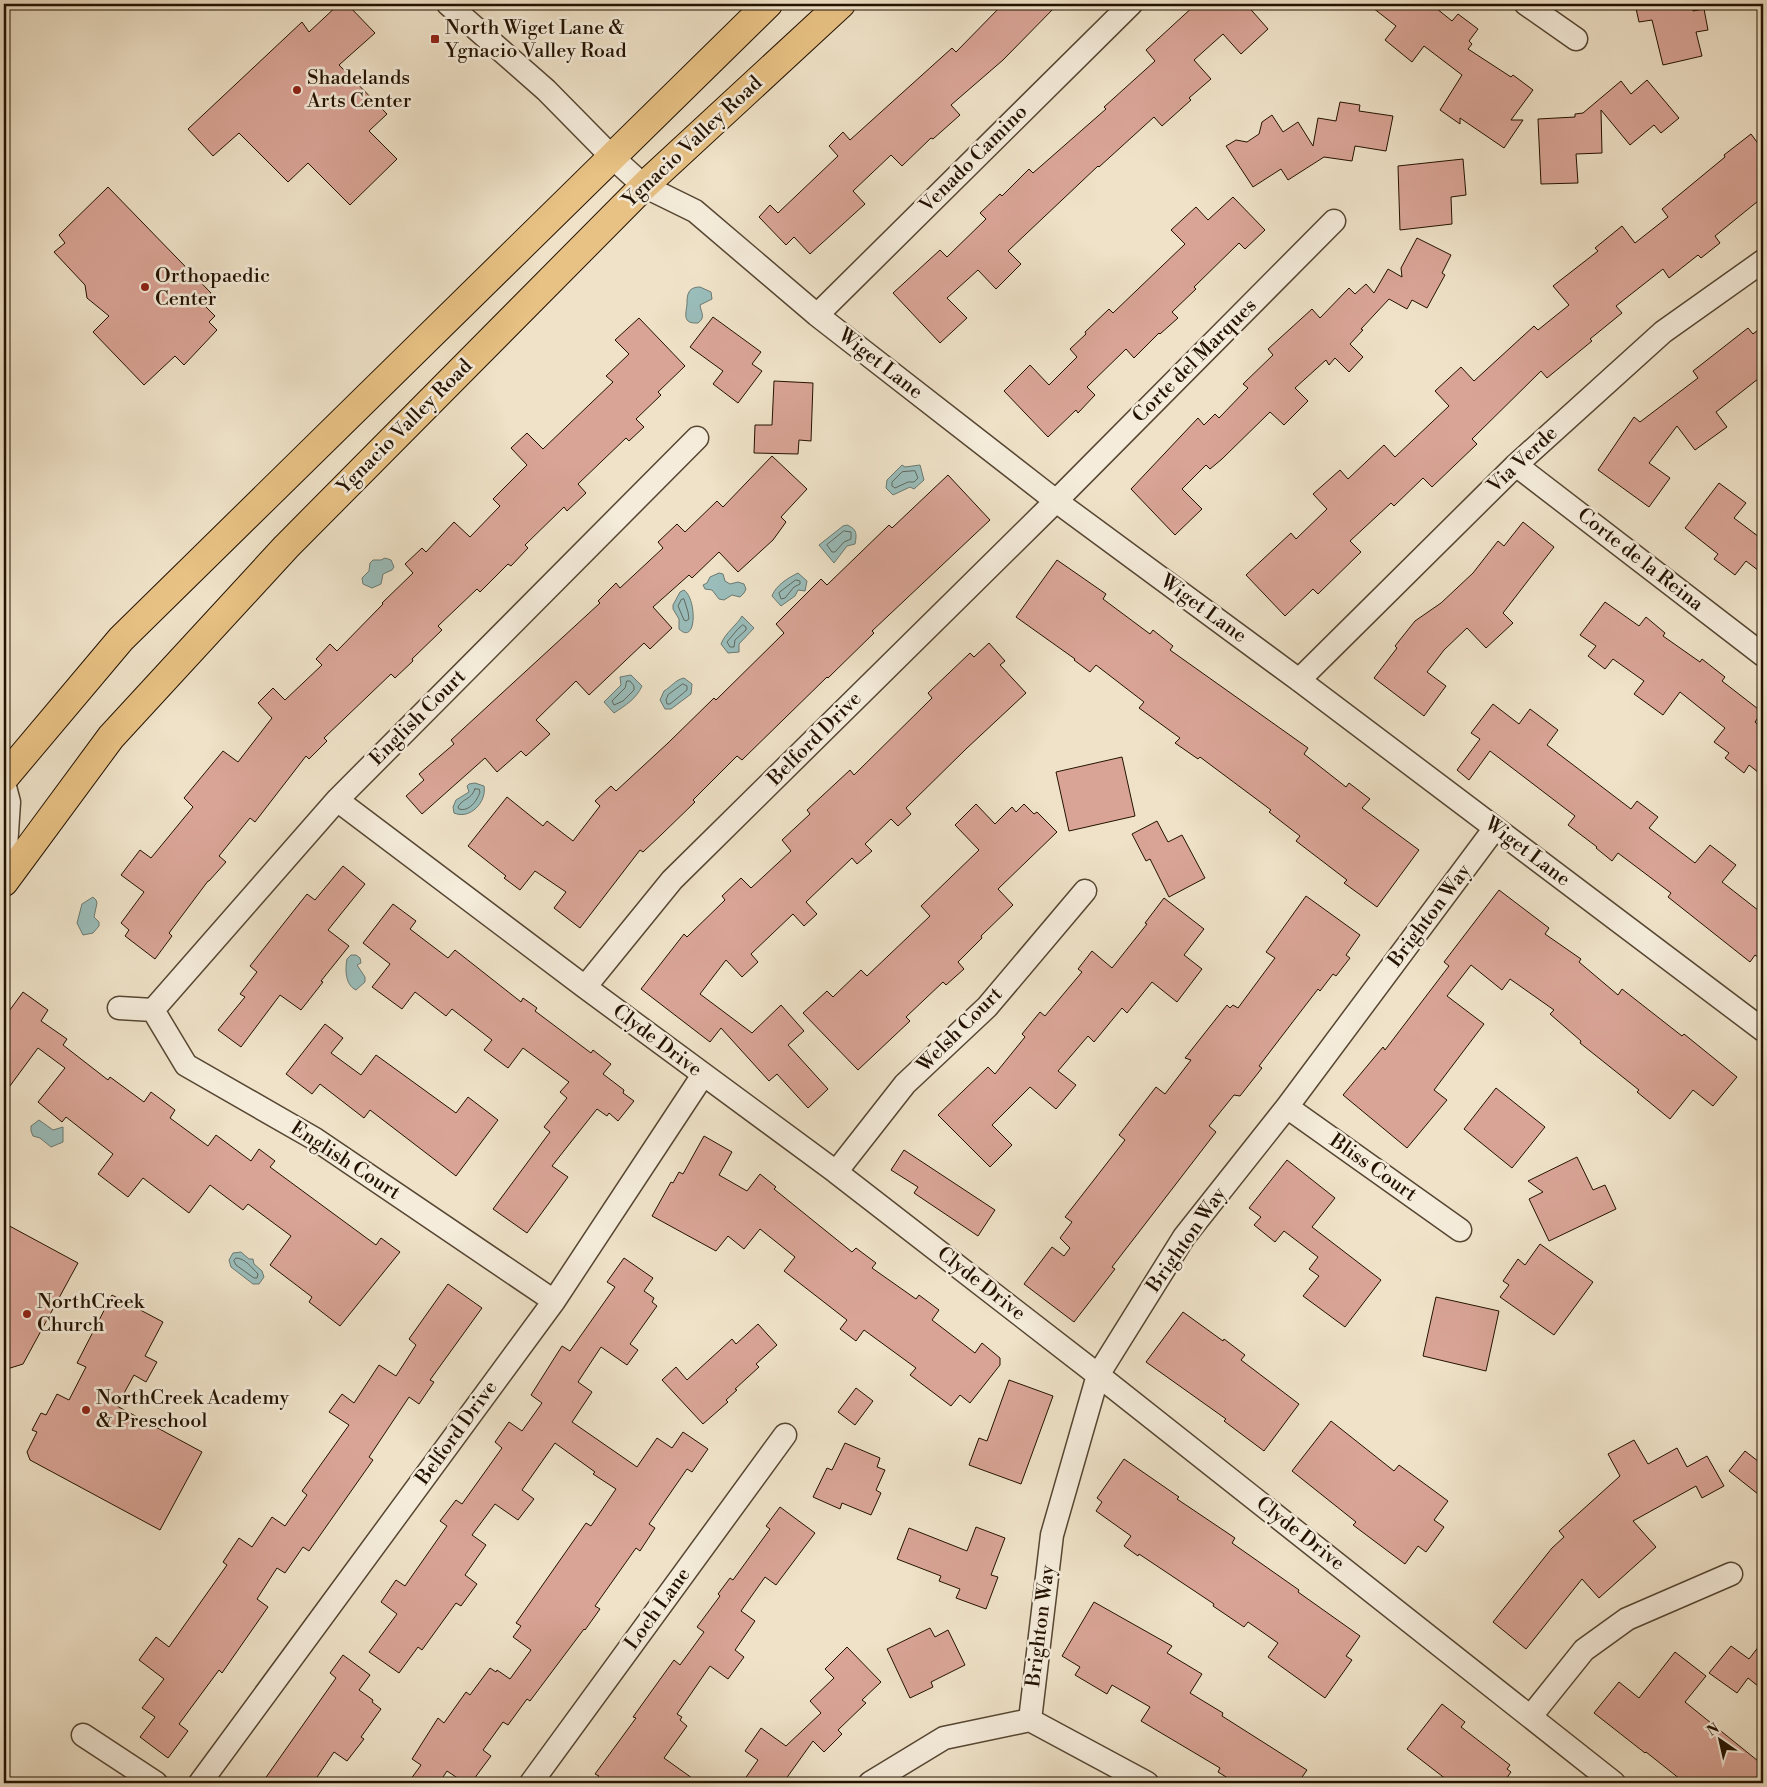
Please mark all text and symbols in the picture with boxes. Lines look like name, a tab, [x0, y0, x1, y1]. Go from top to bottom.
place label: North Wiget Lane & Ygnacio Valley Road	[444, 16, 627, 64]
marker: North Wiget Lane & Ygnacio Valley Road	[429, 33, 441, 45]
place label: Shadelands Arts Center	[306, 66, 412, 114]
street label: Ygnacio Valley Road	[617, 71, 768, 214]
marker: Shadelands Arts Center	[291, 84, 303, 96]
street label: Venado Camino	[914, 100, 1033, 219]
place label: Orthopaedic Center	[155, 264, 270, 312]
marker: Orthopaedic Center	[139, 281, 151, 293]
street label: Corte del Marques	[1128, 294, 1262, 428]
street label: Wiget Lane	[832, 322, 927, 405]
street label: Ygnacio Valley Road	[331, 354, 478, 501]
street label: Via Verde	[1482, 421, 1563, 499]
street label: Corte de la Reina	[1572, 503, 1709, 618]
street label: Wiget Lane	[1154, 569, 1251, 649]
street label: English Court	[365, 665, 471, 771]
street label: Belford Drive	[762, 687, 867, 792]
street label: Wiget Lane	[1478, 811, 1575, 892]
street label: Brighton Way	[1383, 859, 1477, 973]
street label: Welsh Court	[911, 982, 1008, 1079]
street label: Clyde Drive	[607, 999, 707, 1083]
street label: English Court	[285, 1116, 405, 1206]
street label: Bliss Court	[1324, 1128, 1421, 1207]
street label: Brighton Way	[1141, 1182, 1233, 1298]
street label: Clyde Drive	[932, 1242, 1030, 1326]
place label: NorthCreek Church	[37, 1290, 146, 1338]
marker: NorthCreek Church	[21, 1308, 33, 1320]
street label: Belford Drive	[410, 1376, 503, 1491]
place label: NorthCreek Academy & Preschool	[96, 1386, 289, 1434]
marker: NorthCreek Academy & Preschool	[80, 1404, 92, 1416]
street label: Clyde Drive	[1251, 1492, 1349, 1576]
street label: Loch Lane	[620, 1563, 696, 1655]
street label: Brighton Way	[1021, 1563, 1061, 1689]
north arrow	[1694, 1714, 1744, 1764]
text: N	[1704, 1719, 1723, 1741]

